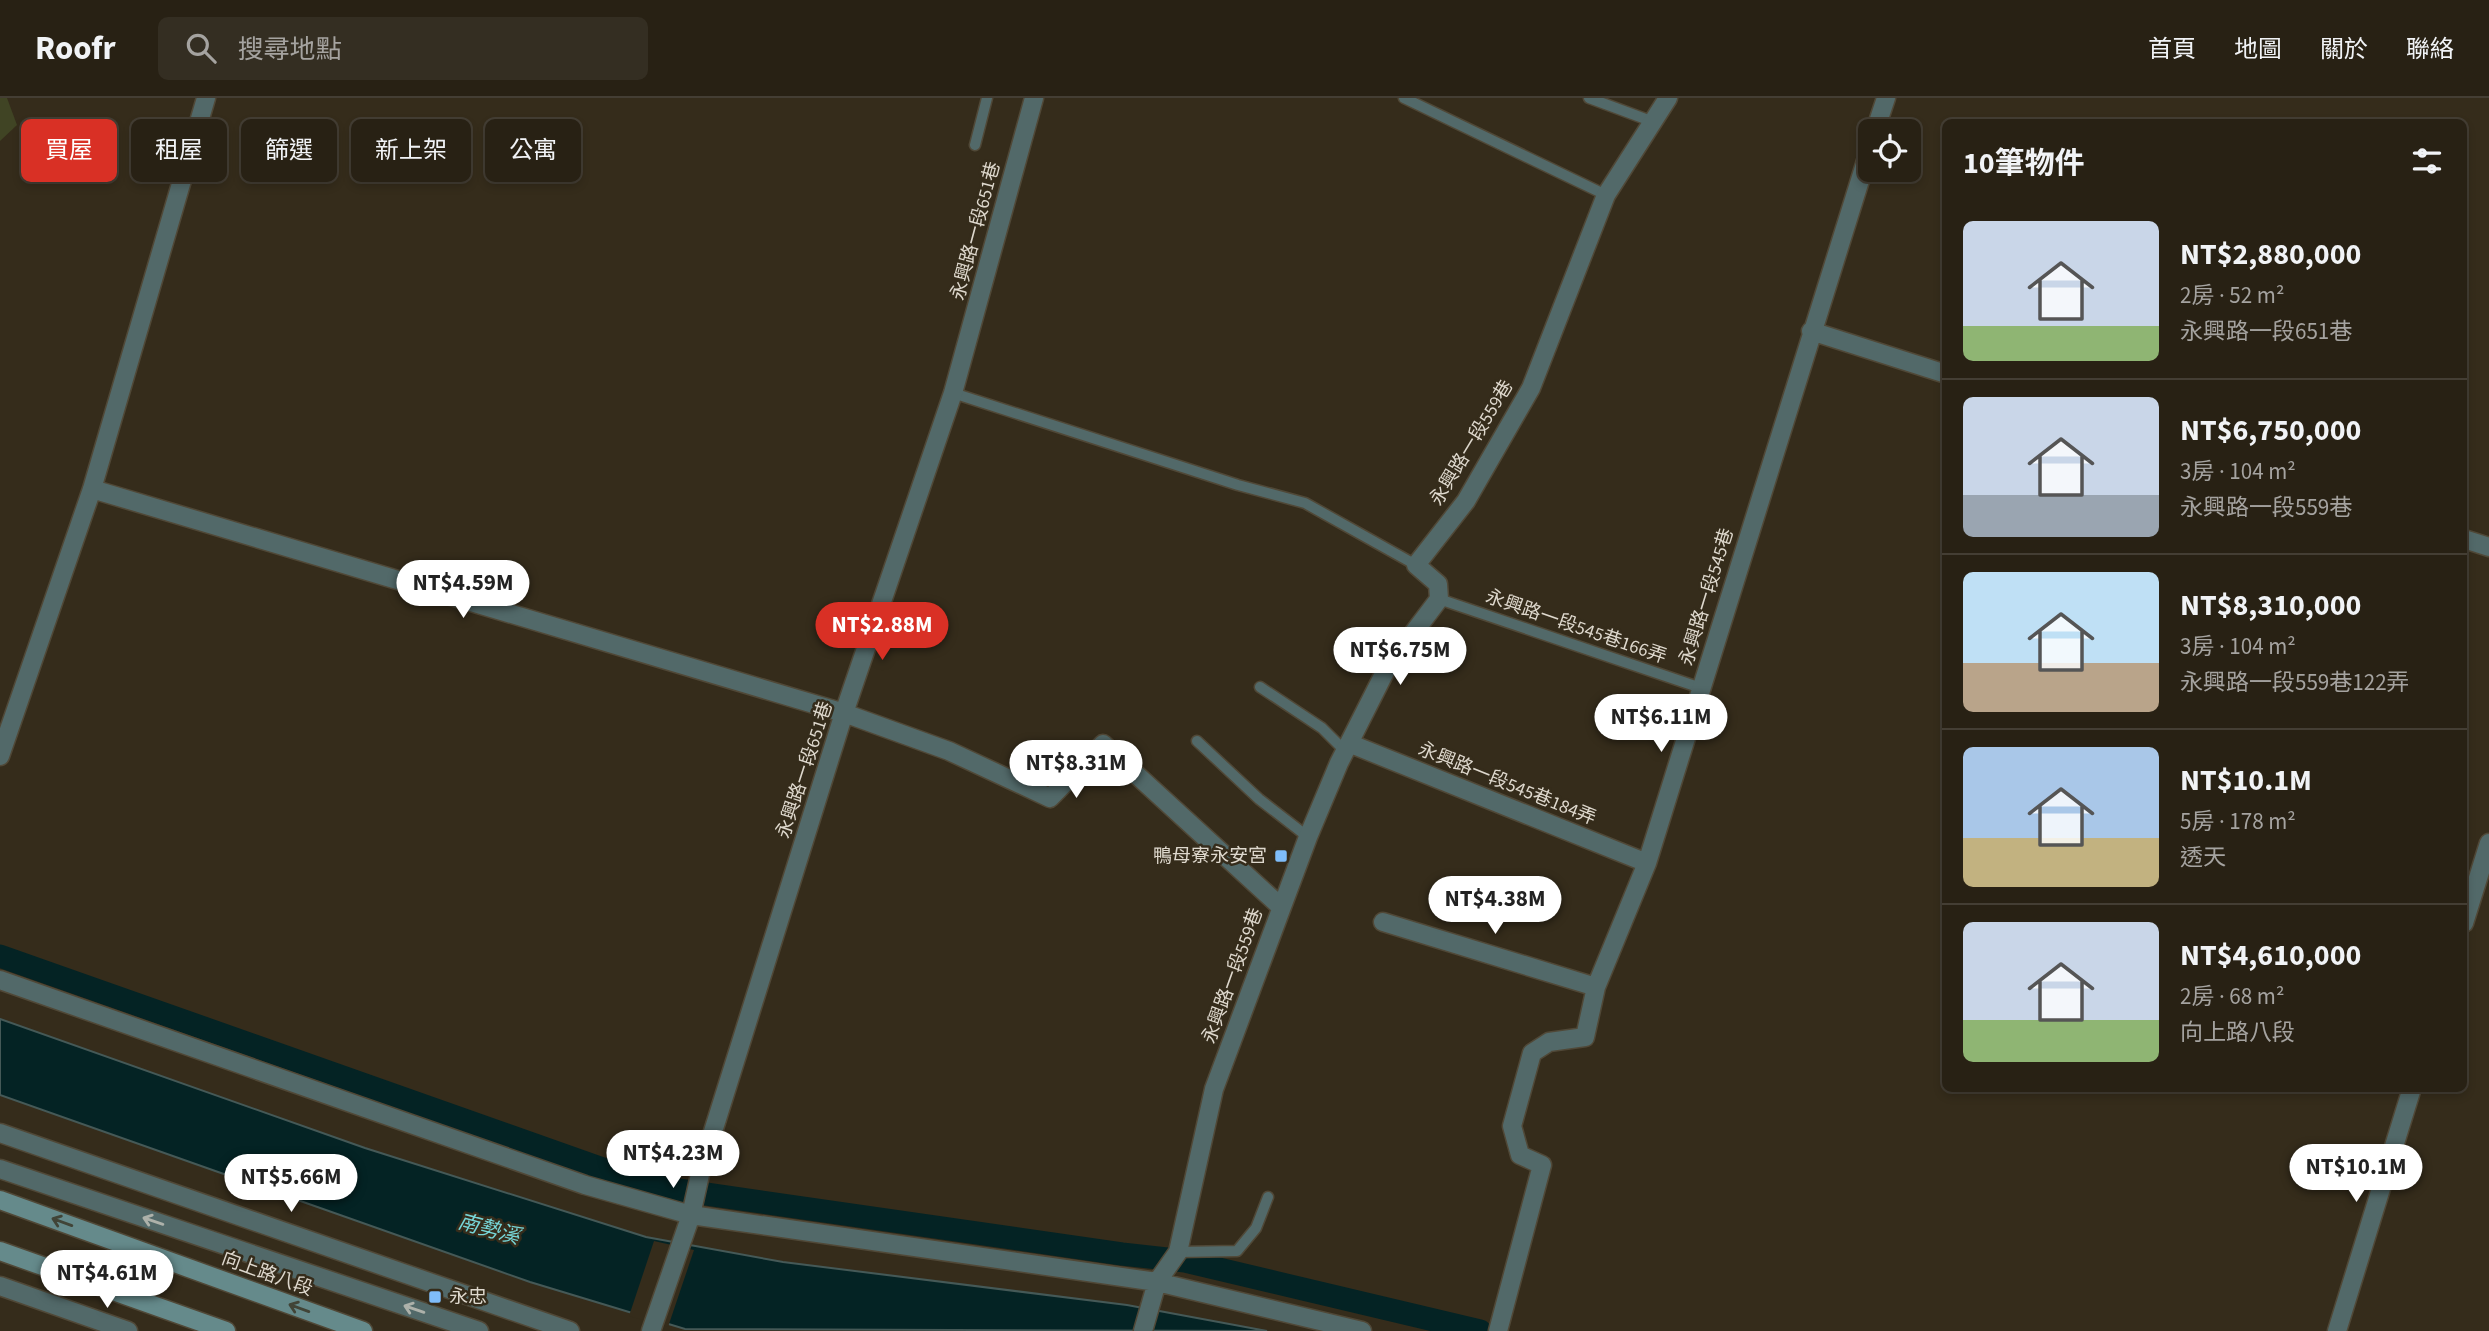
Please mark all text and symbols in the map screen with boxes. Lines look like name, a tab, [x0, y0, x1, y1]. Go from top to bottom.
search box	[158, 17, 648, 80]
text: Roofr	[35, 25, 116, 72]
icon: search	[182, 29, 220, 67]
text: 搜尋地點	[238, 31, 342, 68]
text: 首頁	[2148, 32, 2196, 67]
text: 地圖	[2234, 32, 2282, 67]
text: 關於	[2320, 32, 2368, 67]
text: 聯絡	[2406, 32, 2454, 67]
chip: 買屋	[21, 119, 117, 182]
chip: 租屋	[131, 119, 227, 182]
chip: 篩選	[241, 119, 337, 182]
chip: 新上架	[351, 119, 471, 182]
chip: 公寓	[485, 119, 581, 182]
map controls	[1858, 119, 1921, 182]
button: locate	[1858, 119, 1921, 182]
text: 10筆物件	[1963, 142, 2085, 185]
icon: filters	[2408, 142, 2446, 180]
street label: 永興路一段651巷	[945, 159, 1007, 303]
text: NT$2,880,000	[2180, 233, 2361, 276]
icon: home	[2019, 249, 2103, 333]
text: 2房 · 52 m²	[2180, 279, 2284, 312]
text: 永興路一段651巷	[2180, 315, 2352, 348]
street label: 永興路一段559巷	[1424, 375, 1520, 511]
text: NT$6,750,000	[2180, 409, 2361, 452]
icon: home	[2019, 425, 2103, 509]
text: 3房 · 104 m²	[2180, 455, 2296, 488]
text: 永興路一段559巷	[2180, 491, 2352, 524]
street label: 永興路一段545巷	[1673, 525, 1741, 669]
pin: NT$4.59M	[391, 560, 535, 620]
text: NT$4.59M	[412, 566, 514, 599]
street label: 永興路一段545巷166弄	[1482, 583, 1670, 671]
text: NT$8,310,000	[2180, 584, 2361, 627]
icon: home	[2019, 600, 2103, 684]
pin: NT$2.88M	[810, 602, 954, 662]
text: NT$2.88M	[831, 608, 933, 641]
pin: NT$6.75M	[1328, 628, 1472, 687]
text: 3房 · 104 m²	[2180, 630, 2296, 663]
text: NT$6.75M	[1349, 633, 1451, 666]
text: 永興路一段559巷122弄	[2180, 666, 2410, 699]
pin: NT$6.11M	[1589, 694, 1733, 754]
street label: 永興路一段651巷	[770, 698, 840, 842]
text: NT$6.11M	[1610, 700, 1712, 733]
street label: 永興路一段545巷184弄	[1414, 736, 1600, 832]
pin: NT$8.31M	[1004, 740, 1148, 800]
text: NT$8.31M	[1025, 746, 1127, 779]
text: NT$10.1M	[2180, 759, 2312, 802]
icon: home	[2019, 775, 2103, 859]
text: 5房 · 178 m²	[2180, 805, 2296, 838]
text: 透天	[2180, 841, 2226, 874]
place label: 鴨母寮永安宮	[1153, 843, 1267, 870]
marker: 鴨母寮永安宮	[1273, 848, 1289, 864]
pin: NT$4.38M	[1423, 876, 1567, 936]
text: NT$4.38M	[1444, 882, 1546, 915]
street label: 永興路一段559巷	[1196, 905, 1270, 1047]
text: NT$4,610,000	[2180, 934, 2361, 977]
icon: home	[2019, 950, 2103, 1034]
text: 2房 · 68 m²	[2180, 980, 2284, 1013]
text: 向上路八段	[2180, 1016, 2295, 1049]
pin: NT$4.23M	[601, 1130, 745, 1190]
text: NT$4.23M	[622, 1136, 724, 1169]
pin: NT$10.1M	[2284, 1144, 2428, 1204]
text: NT$10.1M	[2305, 1150, 2407, 1183]
pin: NT$5.66M	[219, 1154, 363, 1214]
text: NT$5.66M	[240, 1160, 342, 1193]
water label: 南勢溪	[455, 1206, 526, 1252]
one-way arrow	[142, 1214, 164, 1226]
one-way arrow	[51, 1215, 73, 1227]
street label: 向上路八段	[218, 1245, 316, 1303]
pin: NT$4.61M	[35, 1250, 179, 1310]
text: NT$4.61M	[56, 1256, 158, 1289]
place label: 永忠	[449, 1284, 487, 1311]
marker: 永忠	[427, 1289, 443, 1305]
one-way arrow	[288, 1301, 310, 1313]
one-way arrow	[404, 1302, 426, 1314]

